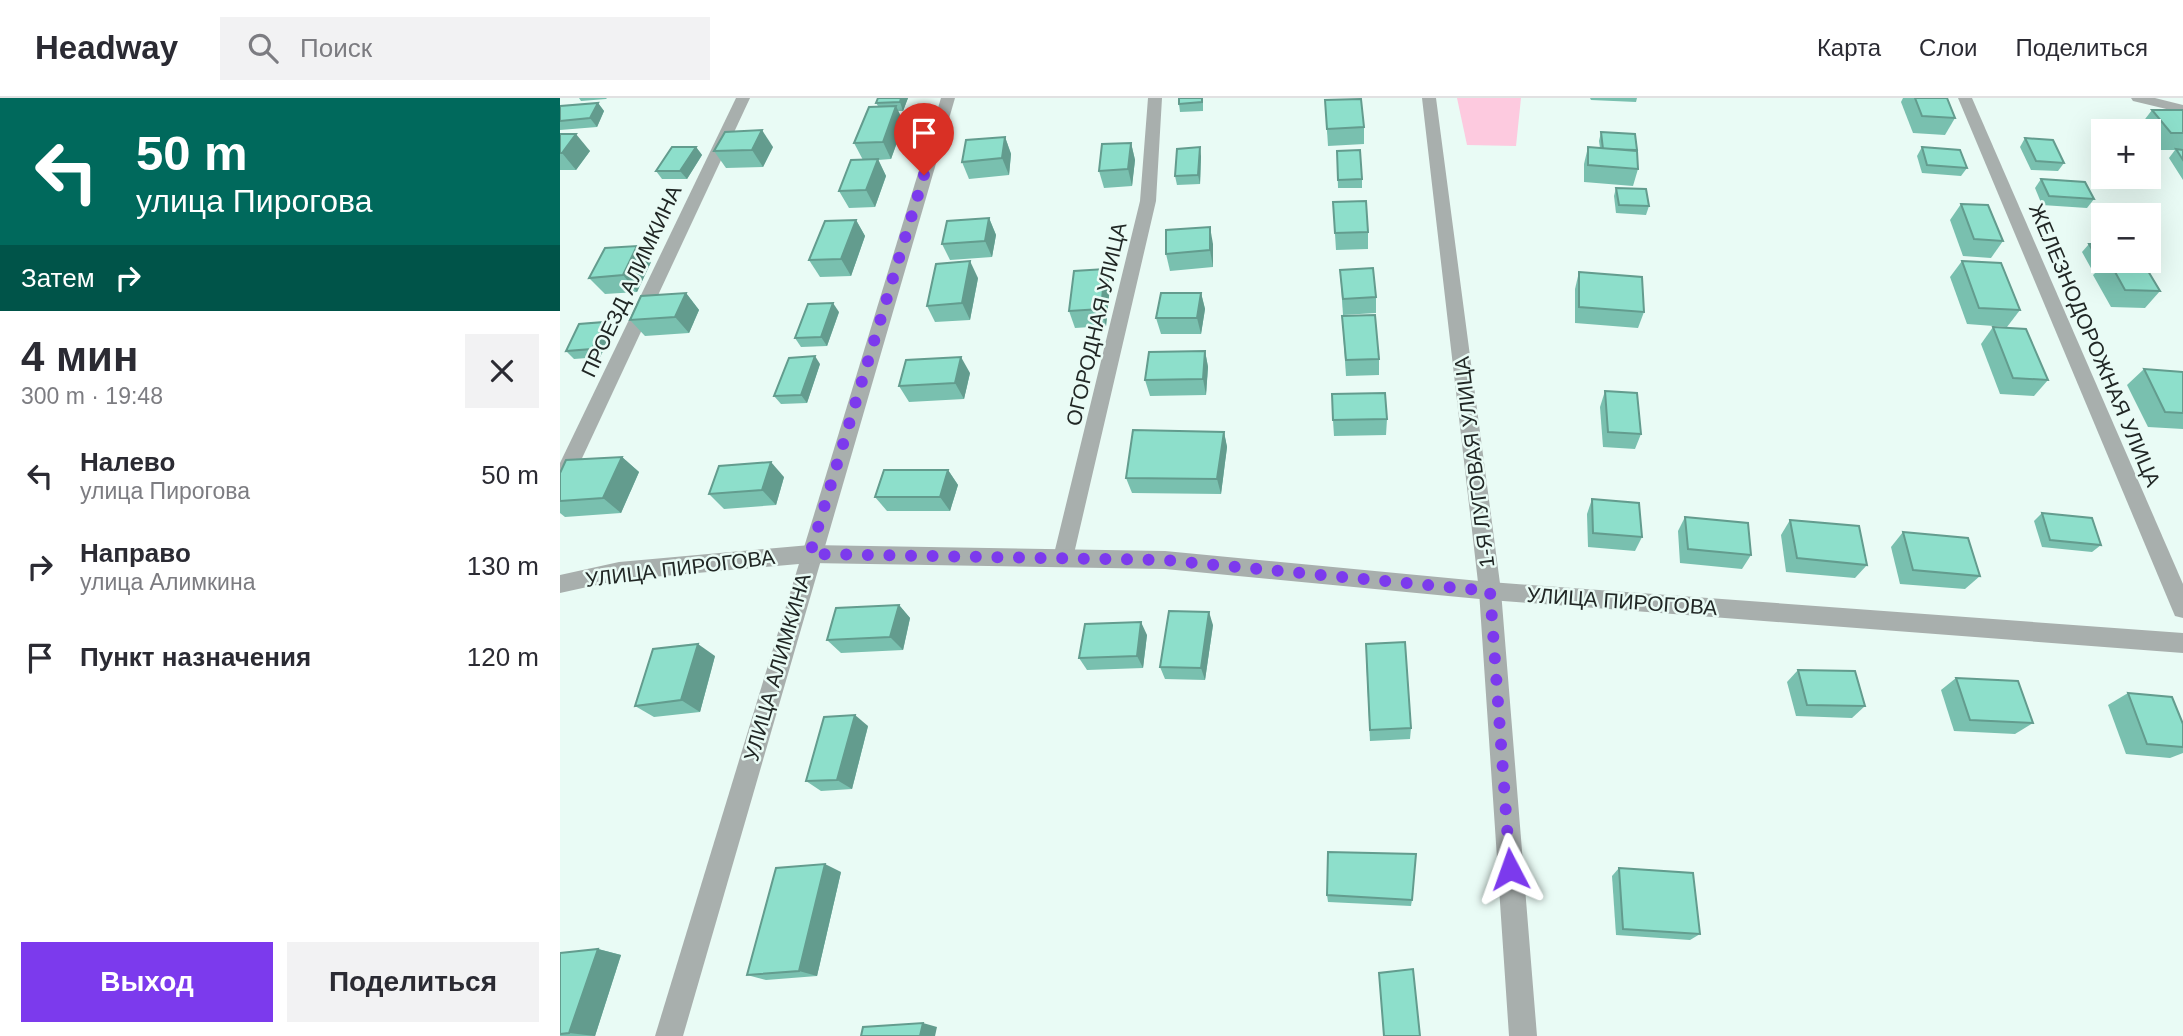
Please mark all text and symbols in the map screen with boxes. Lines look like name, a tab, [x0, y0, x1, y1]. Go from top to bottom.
search box	[220, 17, 710, 80]
text: Headway	[35, 29, 178, 66]
icon: search	[244, 29, 282, 67]
text: Поиск	[300, 33, 372, 63]
text: Карта	[1817, 34, 1881, 61]
text: Слои	[1919, 34, 1977, 61]
text: Поделиться	[2015, 34, 2148, 61]
pin	[894, 103, 954, 175]
icon: arrive	[905, 114, 943, 152]
map controls	[2091, 119, 2161, 273]
button: +	[2091, 119, 2161, 189]
icon: left	[21, 126, 112, 217]
text: 50 m	[136, 126, 248, 180]
street label: ПРОЕЗД АЛИМКИНА	[576, 182, 686, 380]
text: улица Пирогова	[136, 183, 373, 219]
street label: ЖЕЛЕЗНОДОРОЖНАЯ УЛИЦА	[2025, 200, 2165, 490]
button: −	[2091, 203, 2161, 273]
street label: ОГОРОДНАЯ УЛИЦА	[1061, 220, 1131, 428]
icon: right	[109, 259, 147, 297]
text: Затем	[21, 263, 95, 293]
text: 4 мин	[21, 333, 138, 380]
button: close	[465, 334, 539, 408]
street label: 1-Я ЛУГОВАЯ УЛИЦА	[1450, 355, 1498, 569]
text: 300 m · 19:48	[21, 383, 163, 409]
text: Налево	[80, 447, 175, 477]
icon: left	[21, 457, 59, 495]
text: 50 m	[481, 460, 539, 490]
text: улица Пирогова	[80, 478, 250, 504]
text: Направо	[80, 538, 191, 568]
street label: УЛИЦА ПИРОГОВА	[584, 545, 776, 591]
icon: right	[21, 548, 59, 586]
text: 130 m	[467, 551, 539, 581]
text: улица Алимкина	[80, 569, 255, 595]
street label: УЛИЦА АЛИМКИНА	[739, 570, 815, 764]
street label: УЛИЦА ПИРОГОВА	[1526, 583, 1718, 619]
icon: arrive	[21, 639, 59, 677]
text: Пункт назначения	[80, 642, 311, 672]
text: 120 m	[467, 642, 539, 672]
position arrow	[1473, 832, 1547, 906]
button: Выход	[21, 942, 273, 1022]
button: Поделиться	[287, 942, 539, 1022]

